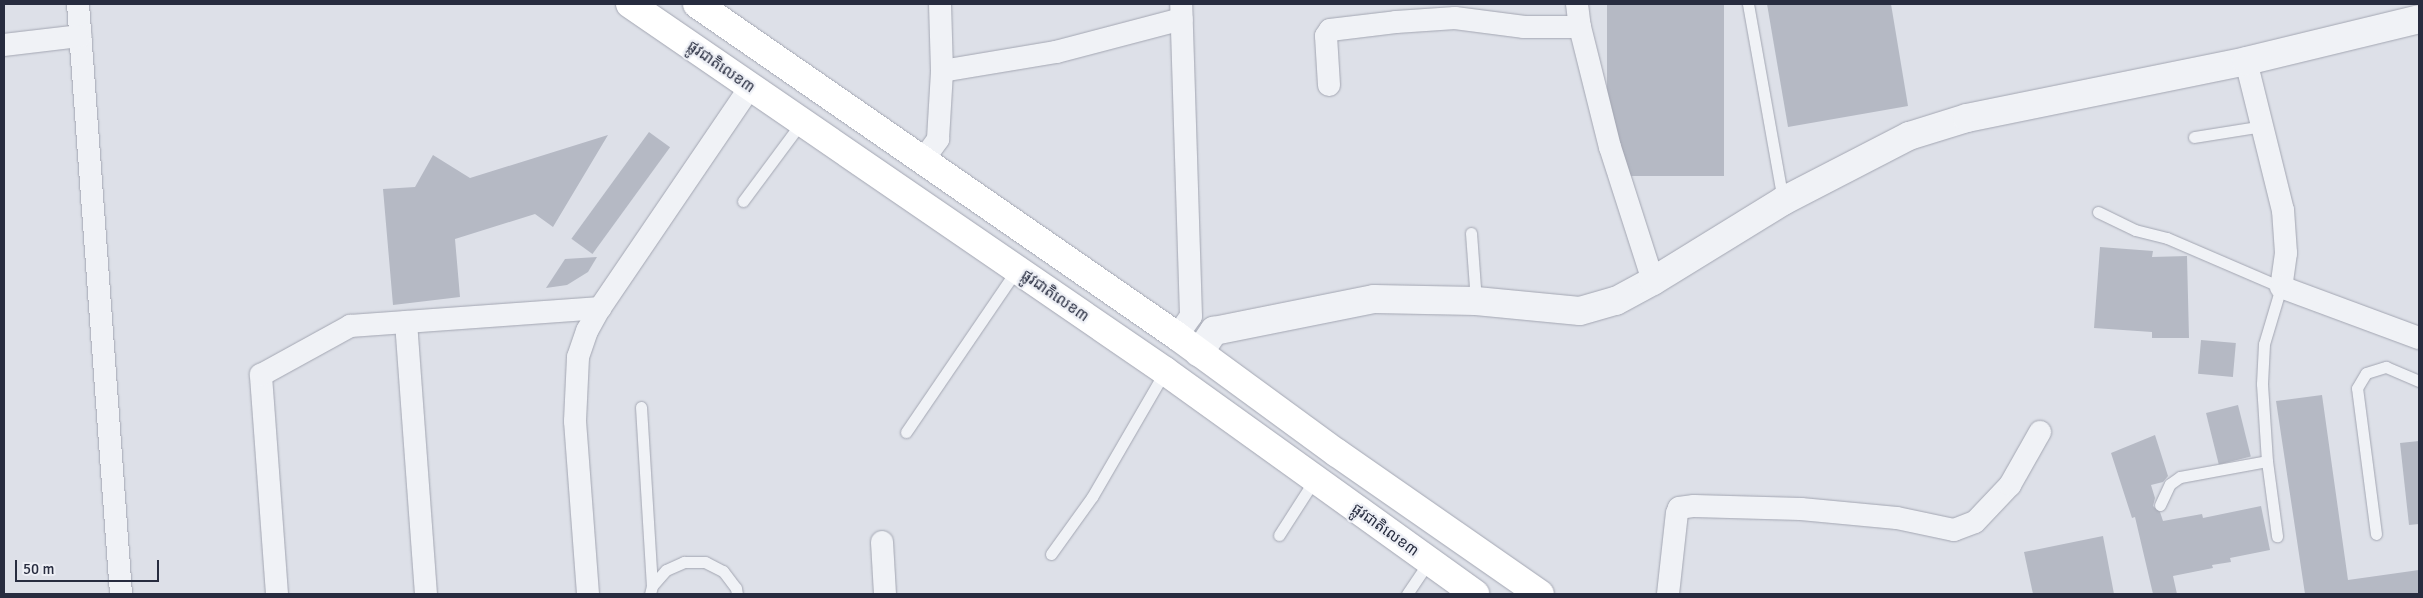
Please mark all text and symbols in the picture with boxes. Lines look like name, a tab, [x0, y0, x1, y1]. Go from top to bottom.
street label: ផ្លូវជាតិលេខ៣	[684, 37, 758, 97]
street label: ផ្លូវជាតិលេខ៣	[1018, 266, 1092, 326]
street label: ផ្លូវជាតិលេខ៣	[1348, 500, 1422, 560]
scale bar	[18, 550, 161, 582]
text: 50 m	[23, 560, 54, 578]

